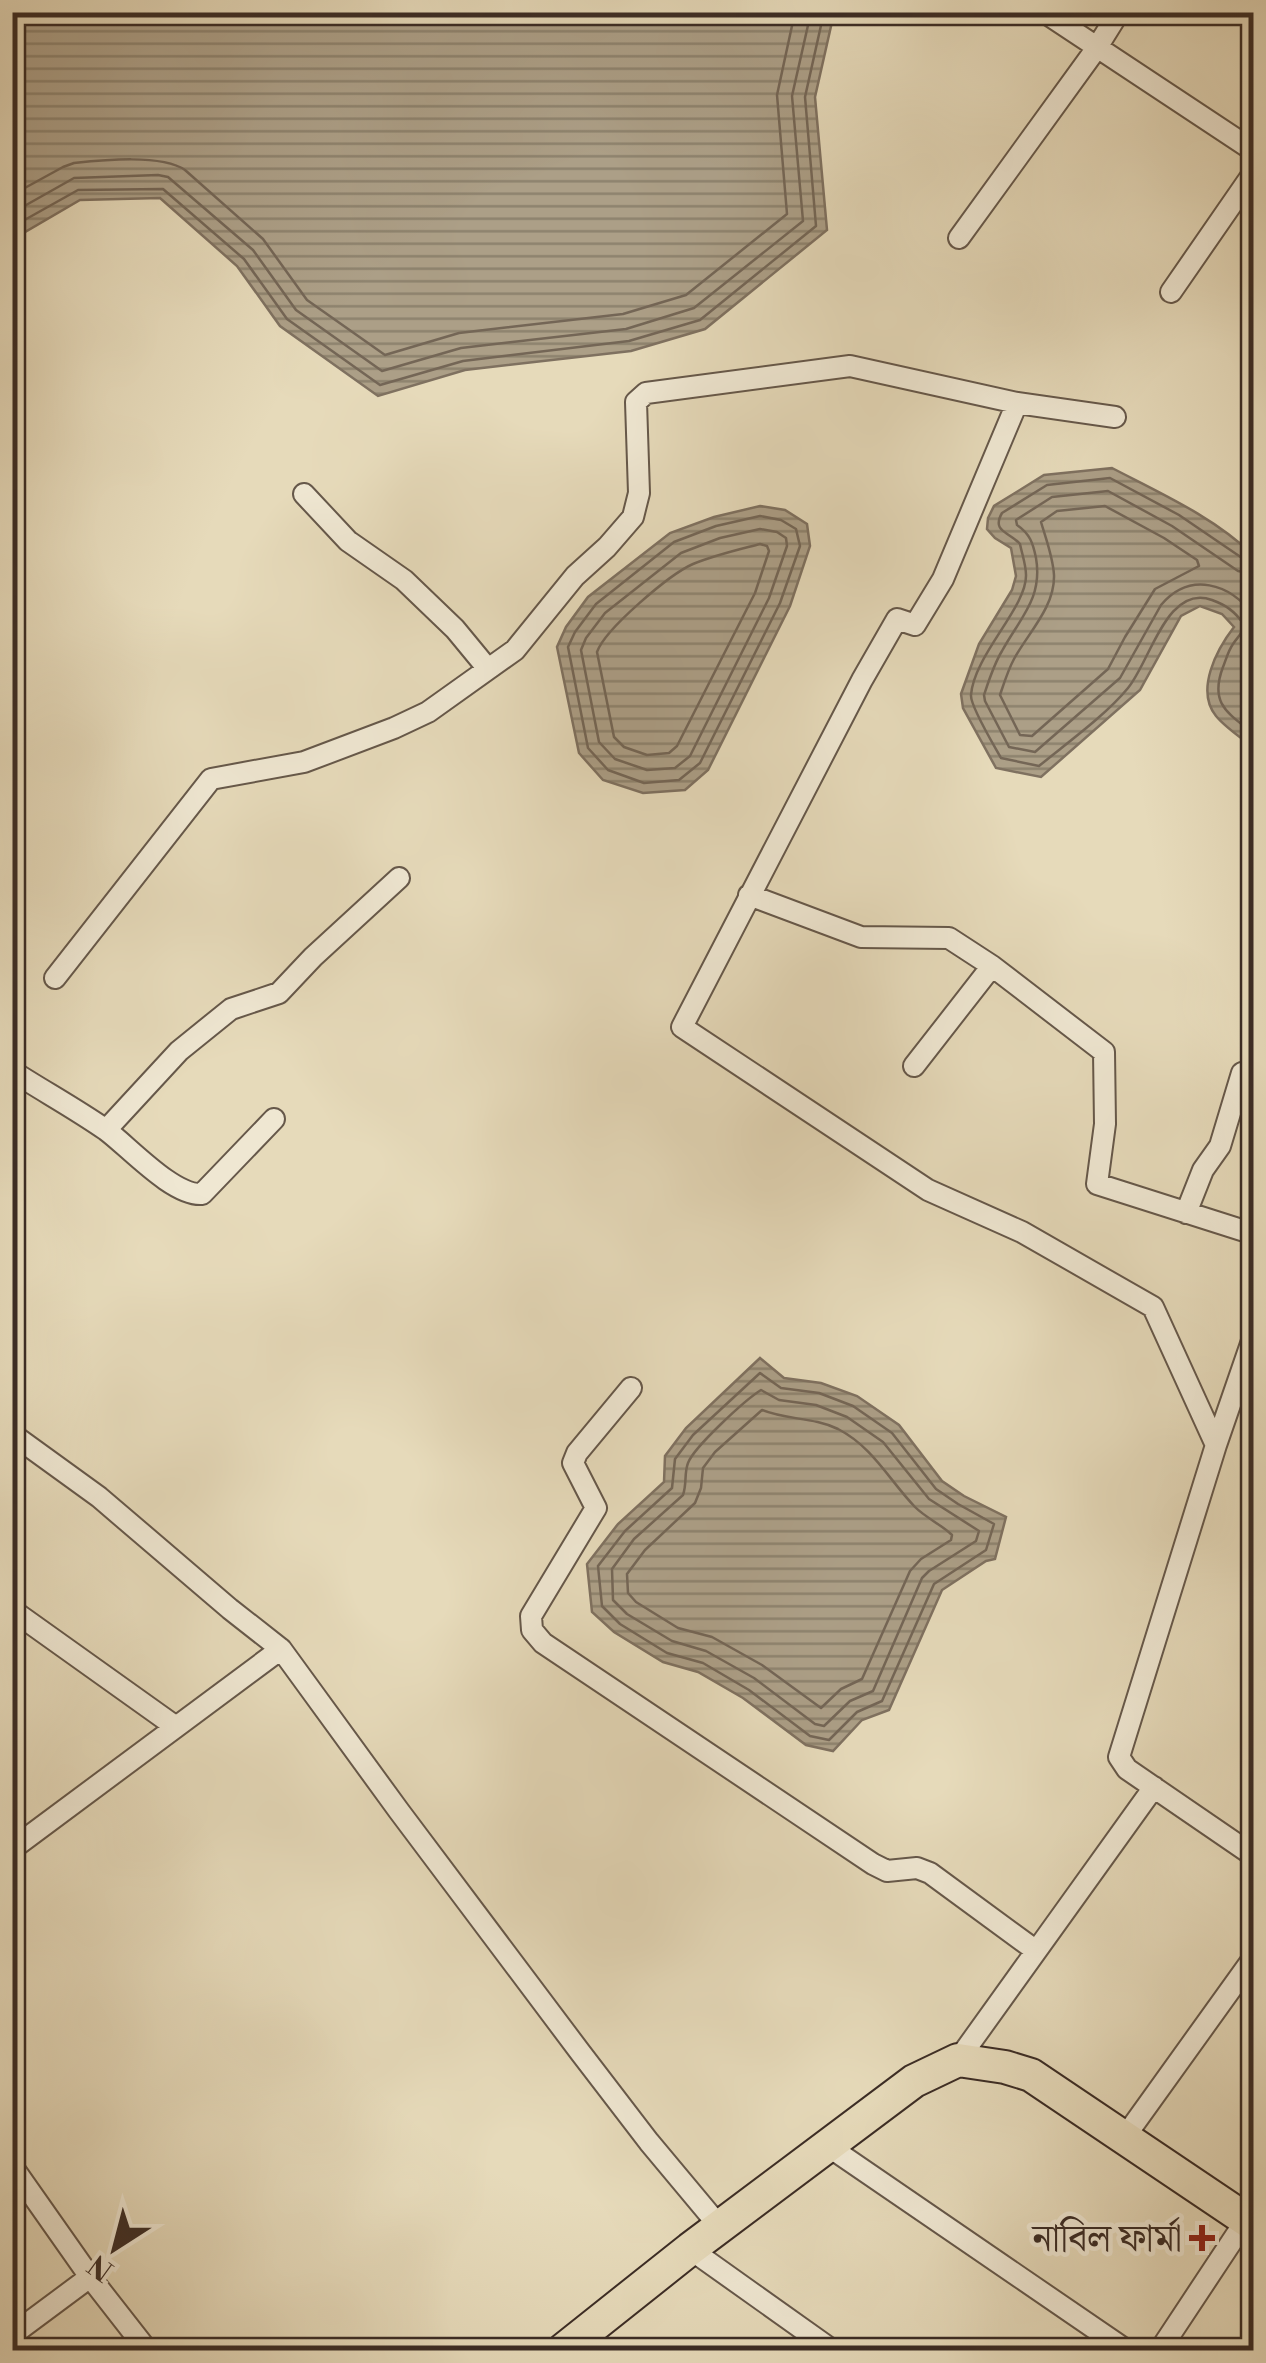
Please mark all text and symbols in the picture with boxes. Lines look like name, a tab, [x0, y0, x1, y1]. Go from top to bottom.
north arrow	[65, 2198, 165, 2298]
place label: নাবিল ফার্মা	[1030, 2216, 1182, 2263]
marker: নাবিল ফার্মা	[1191, 2227, 1213, 2249]
text: N	[82, 2246, 120, 2288]

